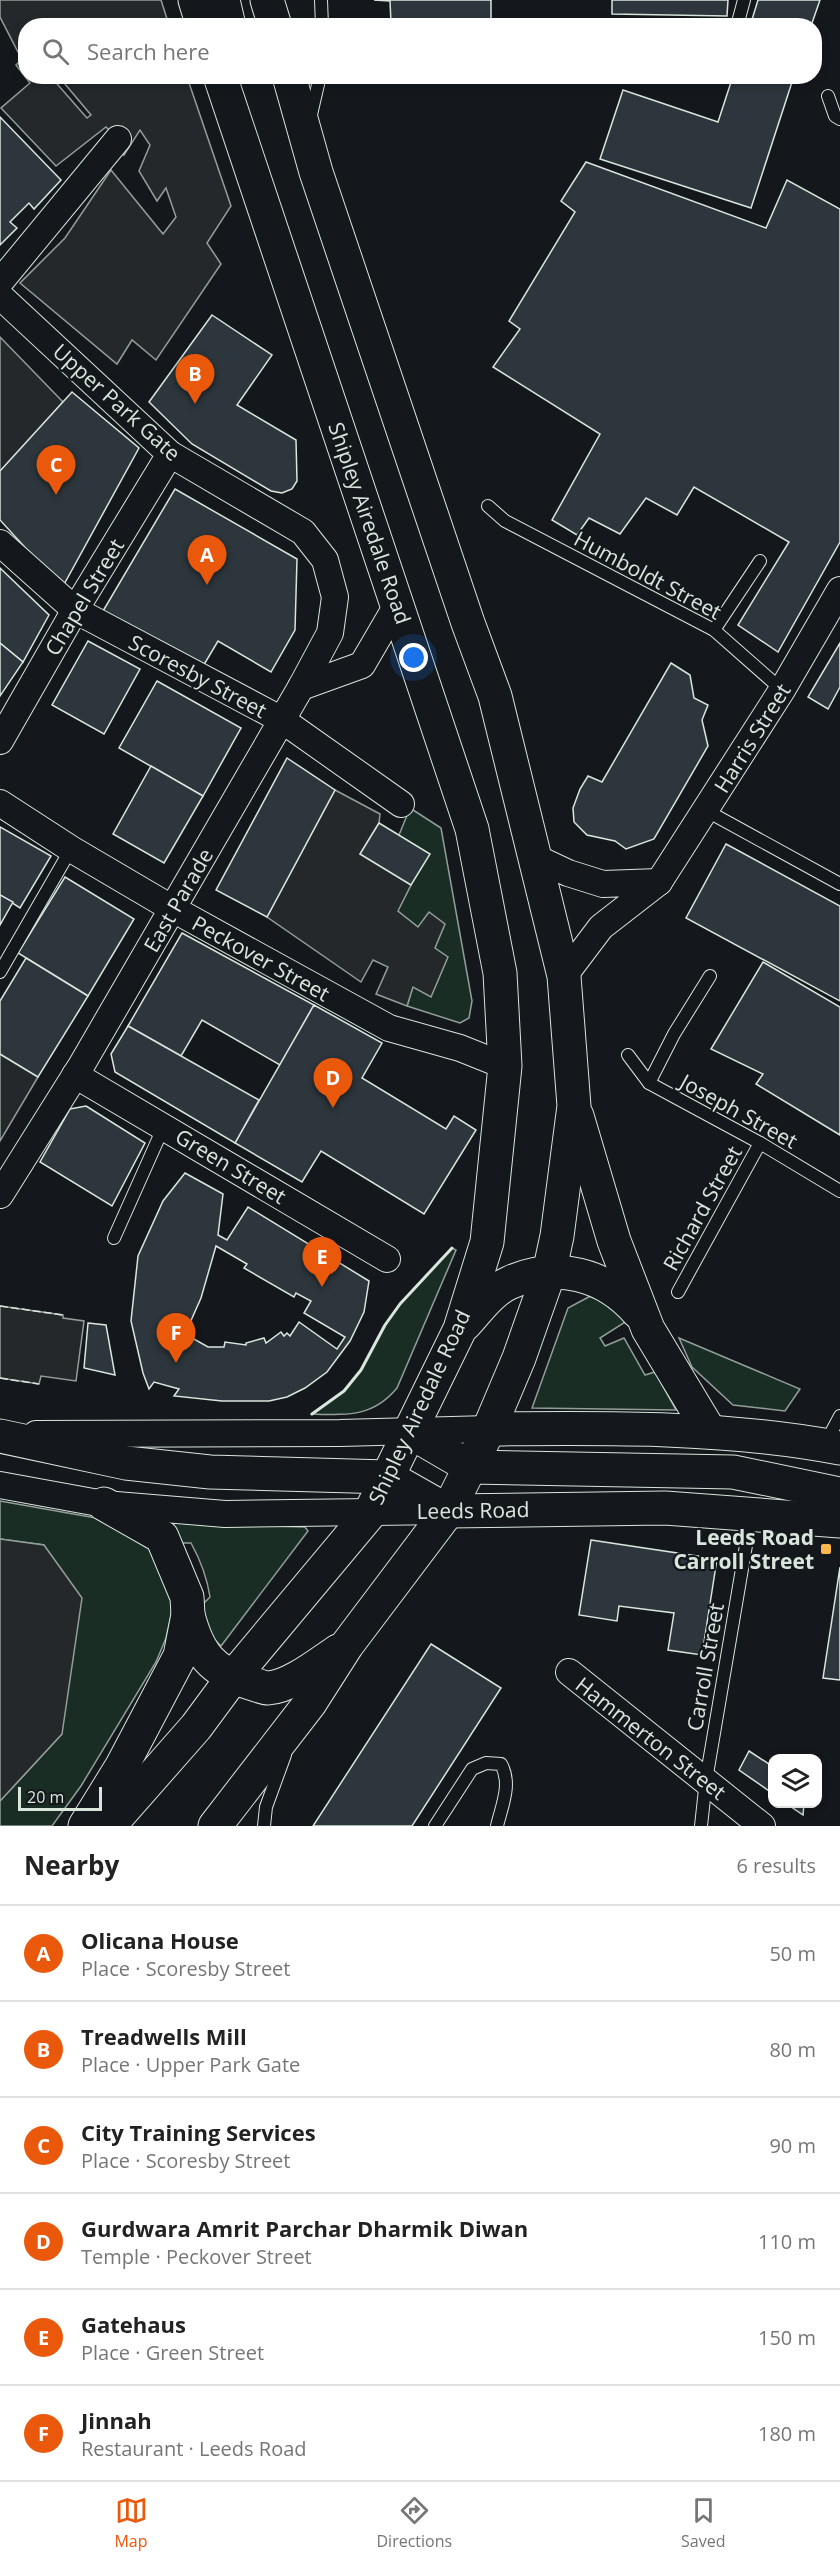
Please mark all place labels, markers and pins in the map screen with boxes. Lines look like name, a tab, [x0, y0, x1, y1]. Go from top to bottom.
pin: B	[176, 354, 214, 404]
pin: C	[36, 446, 76, 495]
pin: A	[188, 536, 226, 585]
pin: D	[314, 1058, 352, 1108]
pin: E	[302, 1238, 342, 1287]
pin: F	[156, 1314, 195, 1363]
place label: Leeds Road Carroll Street	[673, 1523, 814, 1575]
marker: Leeds Road Carroll Street	[819, 1542, 833, 1556]

